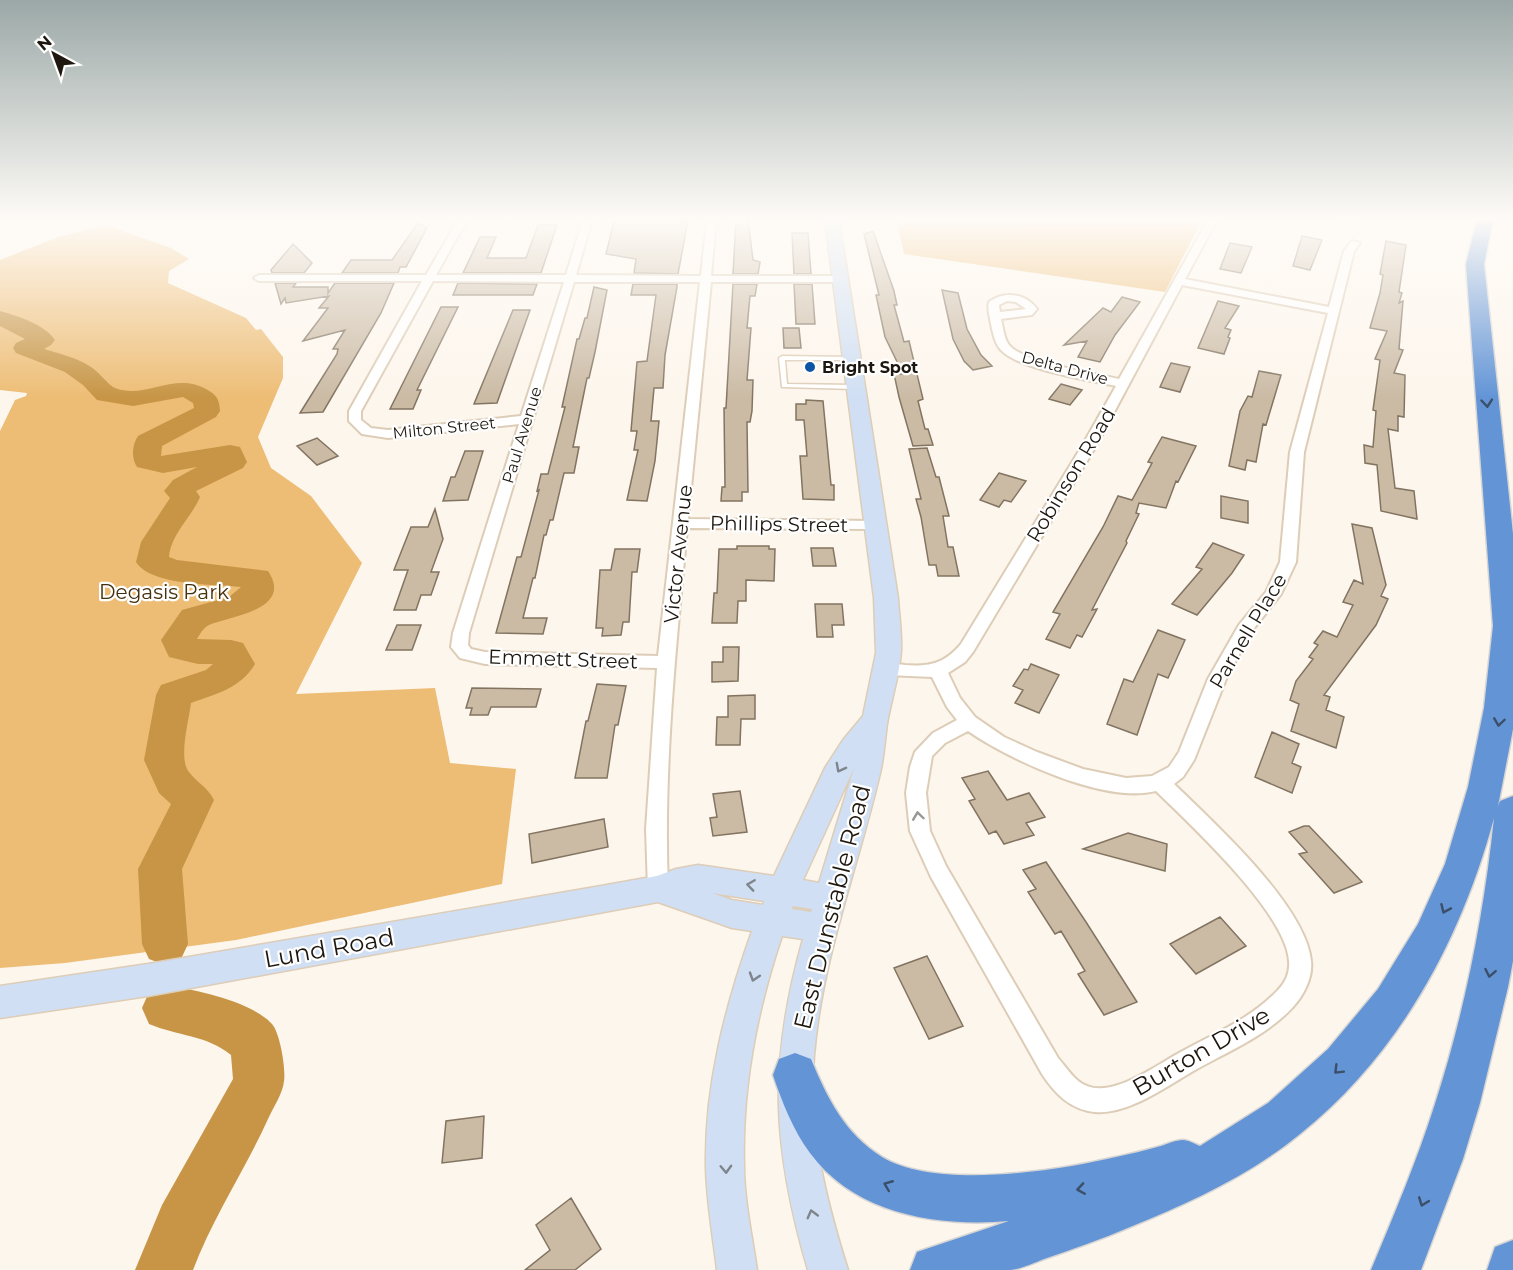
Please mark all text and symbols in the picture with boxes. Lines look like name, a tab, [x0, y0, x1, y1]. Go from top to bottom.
north arrow	[24, 24, 84, 84]
text: N	[33, 32, 56, 54]
street label: Delta Drive	[1020, 347, 1110, 389]
place label: Bright Spot	[822, 358, 918, 377]
marker: Bright Spot	[803, 360, 817, 374]
street label: Paul Avenue	[498, 384, 546, 486]
one-way arrow	[1480, 398, 1493, 407]
street label: Robinson Road	[1021, 403, 1121, 547]
street label: Milton Street	[392, 413, 497, 443]
street label: Victor Avenue	[659, 483, 697, 625]
street label: Phillips Street	[710, 511, 848, 537]
street label: Parnell Place	[1204, 569, 1292, 693]
park label: Degasis Park	[99, 580, 229, 604]
street label: Emmett Street	[488, 644, 638, 674]
one-way arrow	[1493, 718, 1505, 727]
one-way arrow	[836, 762, 847, 772]
street label: East Dunstable Road	[788, 782, 876, 1032]
one-way arrow	[912, 812, 925, 821]
one-way arrow	[746, 879, 755, 891]
one-way arrow	[1441, 903, 1453, 914]
street label: Lund Road	[262, 922, 396, 974]
one-way arrow	[1484, 967, 1497, 977]
one-way arrow	[748, 971, 761, 982]
street label: Burton Drive	[1127, 1000, 1275, 1102]
one-way arrow	[1334, 1063, 1344, 1074]
one-way arrow	[719, 1165, 732, 1174]
one-way arrow	[883, 1180, 894, 1192]
one-way arrow	[1076, 1182, 1086, 1195]
one-way arrow	[1418, 1196, 1430, 1207]
one-way arrow	[806, 1209, 819, 1219]

